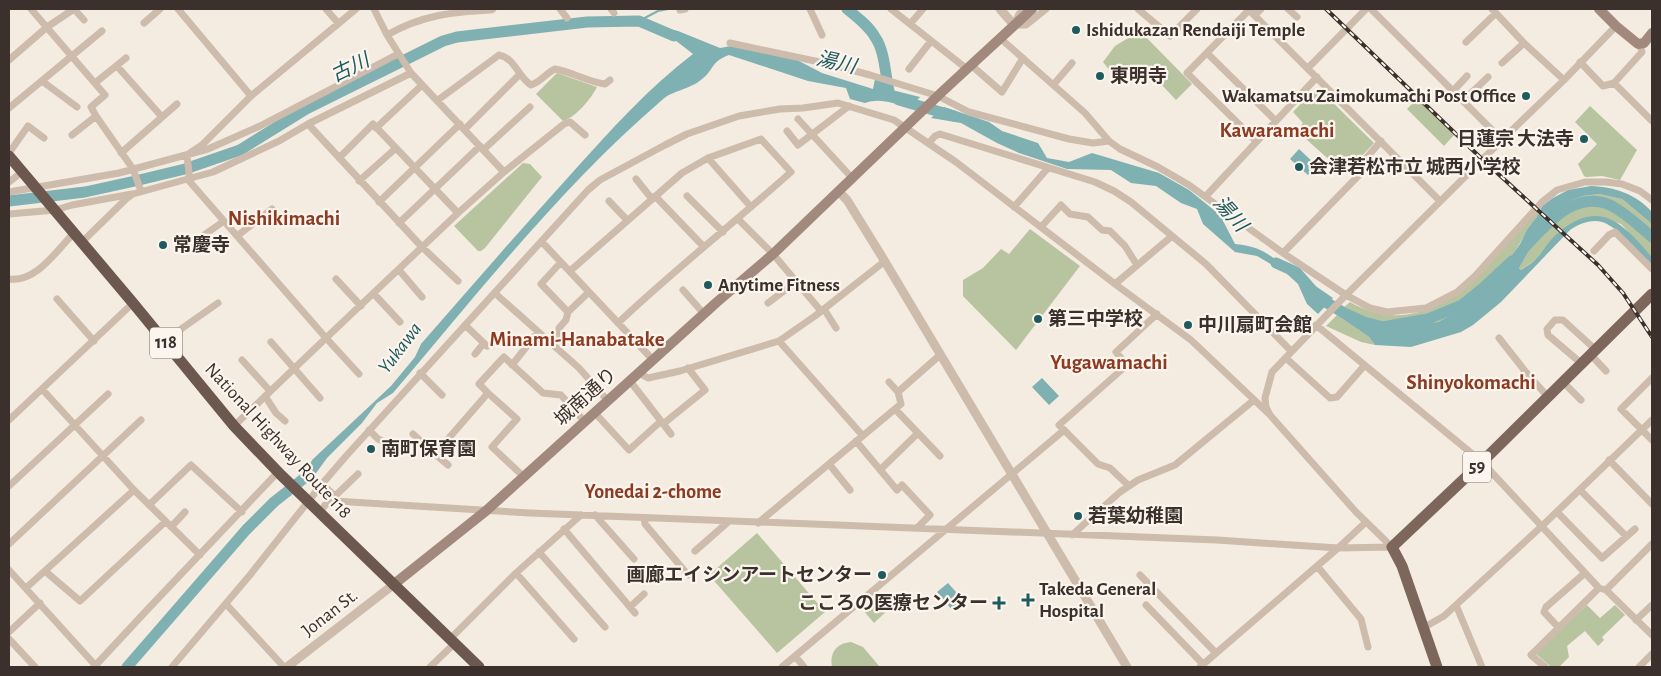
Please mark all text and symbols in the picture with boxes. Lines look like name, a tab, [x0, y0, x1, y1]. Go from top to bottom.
place label: Ishidukazan Rendaiji Temple	[1086, 21, 1305, 40]
marker: Ishidukazan Rendaiji Temple	[1070, 24, 1082, 36]
water label: 古川	[327, 48, 374, 86]
water label: 湯川	[814, 48, 860, 78]
place label: 東明寺	[1110, 66, 1167, 86]
marker: 東明寺	[1094, 70, 1106, 82]
place label: Wakamatsu Zaimokumachi Post Office	[1222, 87, 1516, 106]
marker: Wakamatsu Zaimokumachi Post Office	[1520, 90, 1532, 102]
district label: Kawaramachi	[1219, 120, 1335, 141]
place label: 日蓮宗 大法寺	[1457, 129, 1574, 149]
marker: 日蓮宗 大法寺	[1578, 133, 1590, 145]
place label: 会津若松市立 城西小学校	[1309, 156, 1521, 177]
marker: 会津若松市立 城西小学校	[1293, 161, 1305, 173]
water label: 湯川	[1209, 192, 1253, 237]
district label: Nishikimachi	[228, 208, 340, 229]
place label: 常慶寺	[173, 235, 230, 255]
marker: 常慶寺	[157, 239, 169, 251]
place label: Anytime Fitness	[718, 276, 840, 295]
marker: Anytime Fitness	[702, 279, 714, 291]
place label: 第三中学校	[1048, 308, 1143, 329]
marker: 第三中学校	[1032, 313, 1044, 325]
place label: 中川扇町会館	[1198, 315, 1312, 335]
water label: Yukawa	[375, 319, 425, 377]
marker: 中川扇町会館	[1182, 319, 1194, 331]
road number: 118	[150, 328, 182, 358]
district label: Minami-Hanabatake	[489, 329, 665, 350]
district label: Yugawamachi	[1050, 352, 1168, 373]
street label: National Highway Route 118	[201, 360, 355, 522]
street label: 城南通り	[551, 364, 621, 429]
district label: Shinyokomachi	[1406, 372, 1536, 393]
place label: 南町保育園	[381, 439, 476, 459]
marker: 南町保育園	[365, 443, 377, 455]
road number: 59	[1463, 452, 1491, 482]
district label: Yonedai 2-chome	[584, 482, 722, 502]
place label: 若葉幼稚園	[1088, 505, 1183, 526]
marker: 若葉幼稚園	[1072, 510, 1084, 522]
place label: 画廊エイシンアートセンター	[626, 565, 872, 585]
marker: 画廊エイシンアートセンター	[876, 569, 888, 581]
place label: Takeda General Hospital	[1039, 580, 1156, 621]
street label: Jonan St.	[299, 586, 361, 640]
place label: こころの医療センター	[798, 593, 988, 613]
marker: Takeda General Hospital	[1021, 593, 1035, 607]
marker: こころの医療センター	[992, 596, 1006, 610]

